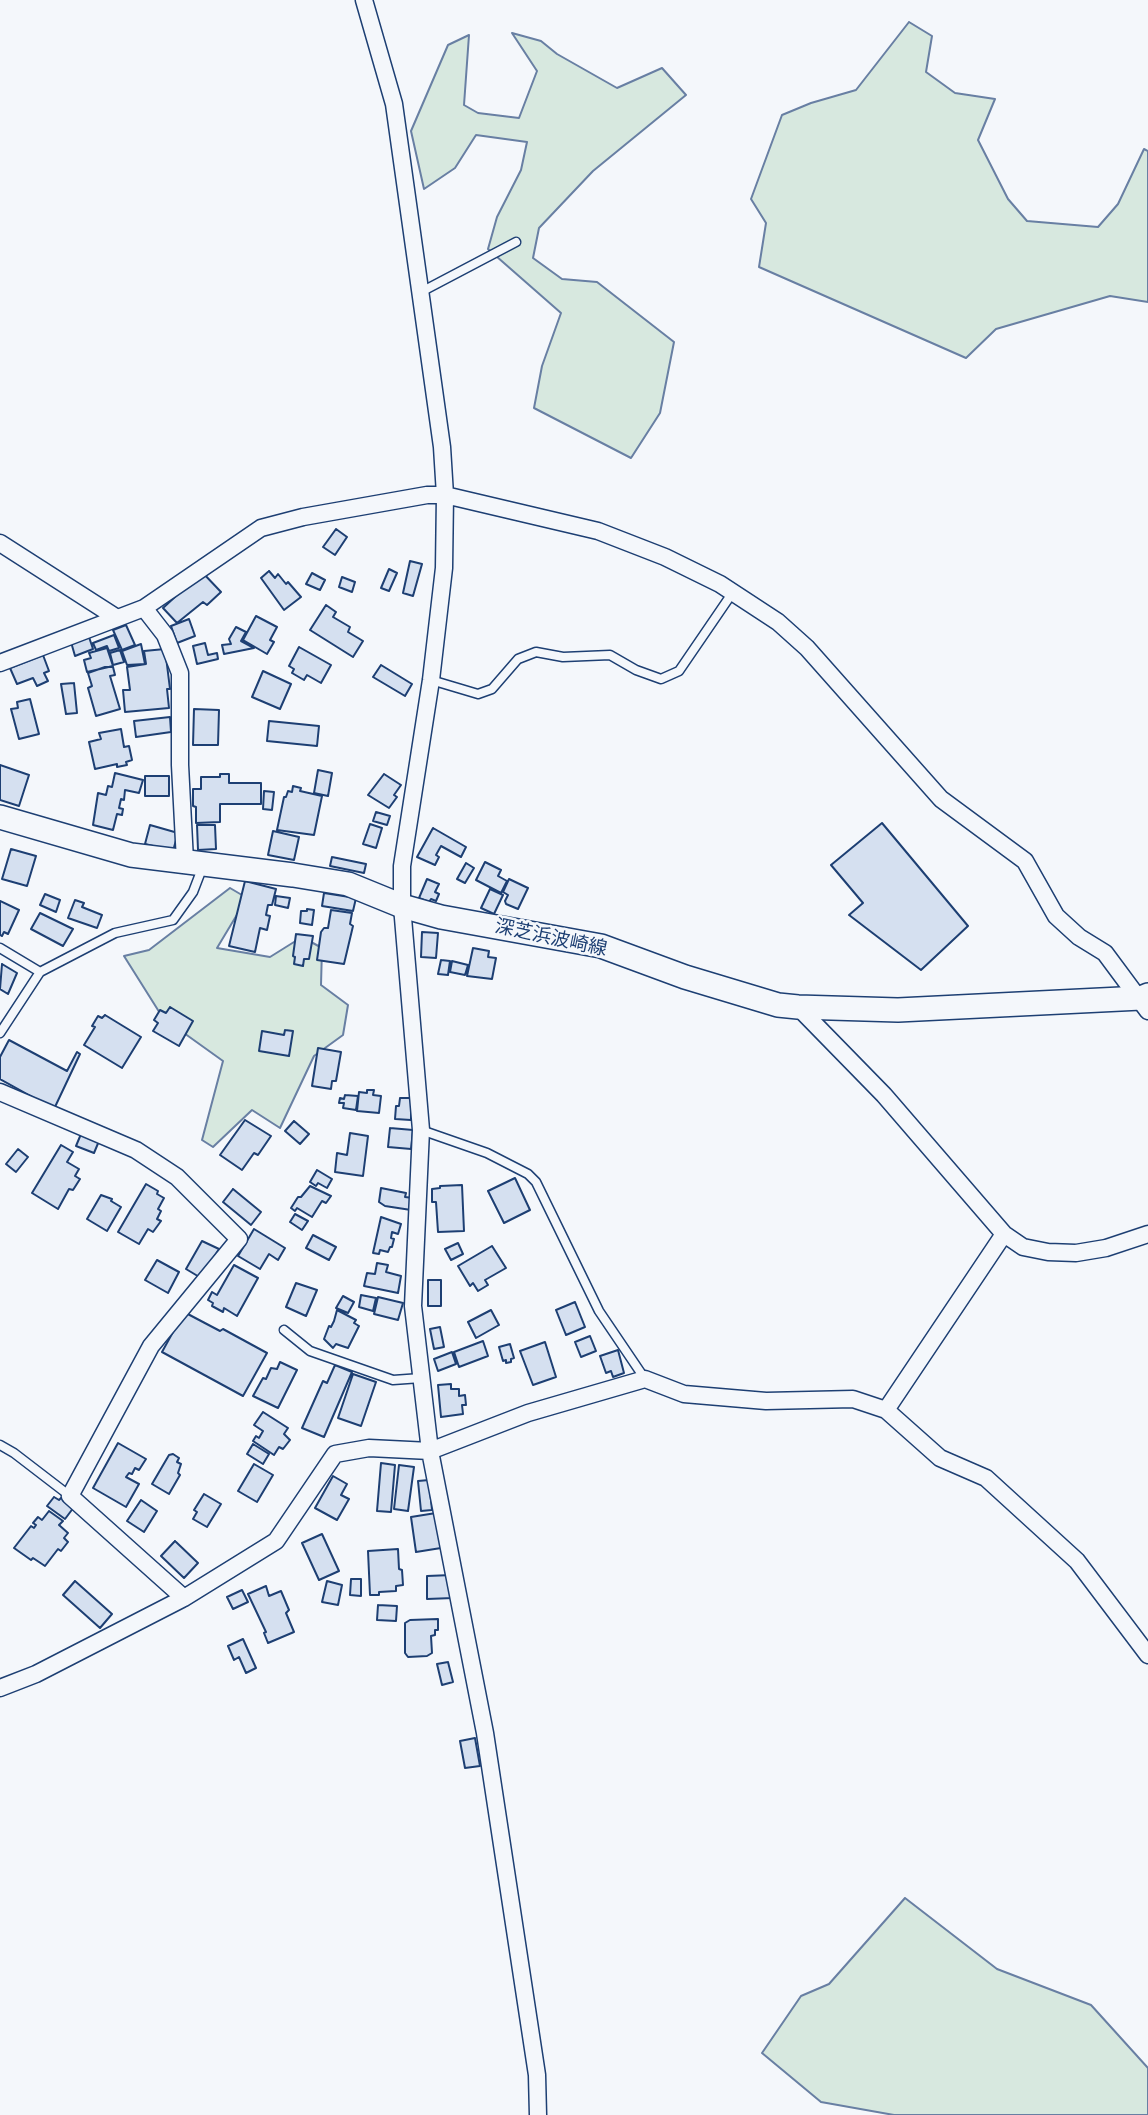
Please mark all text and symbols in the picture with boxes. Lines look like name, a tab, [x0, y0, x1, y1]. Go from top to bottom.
street label: 深芝浜波崎線	[493, 915, 609, 961]

